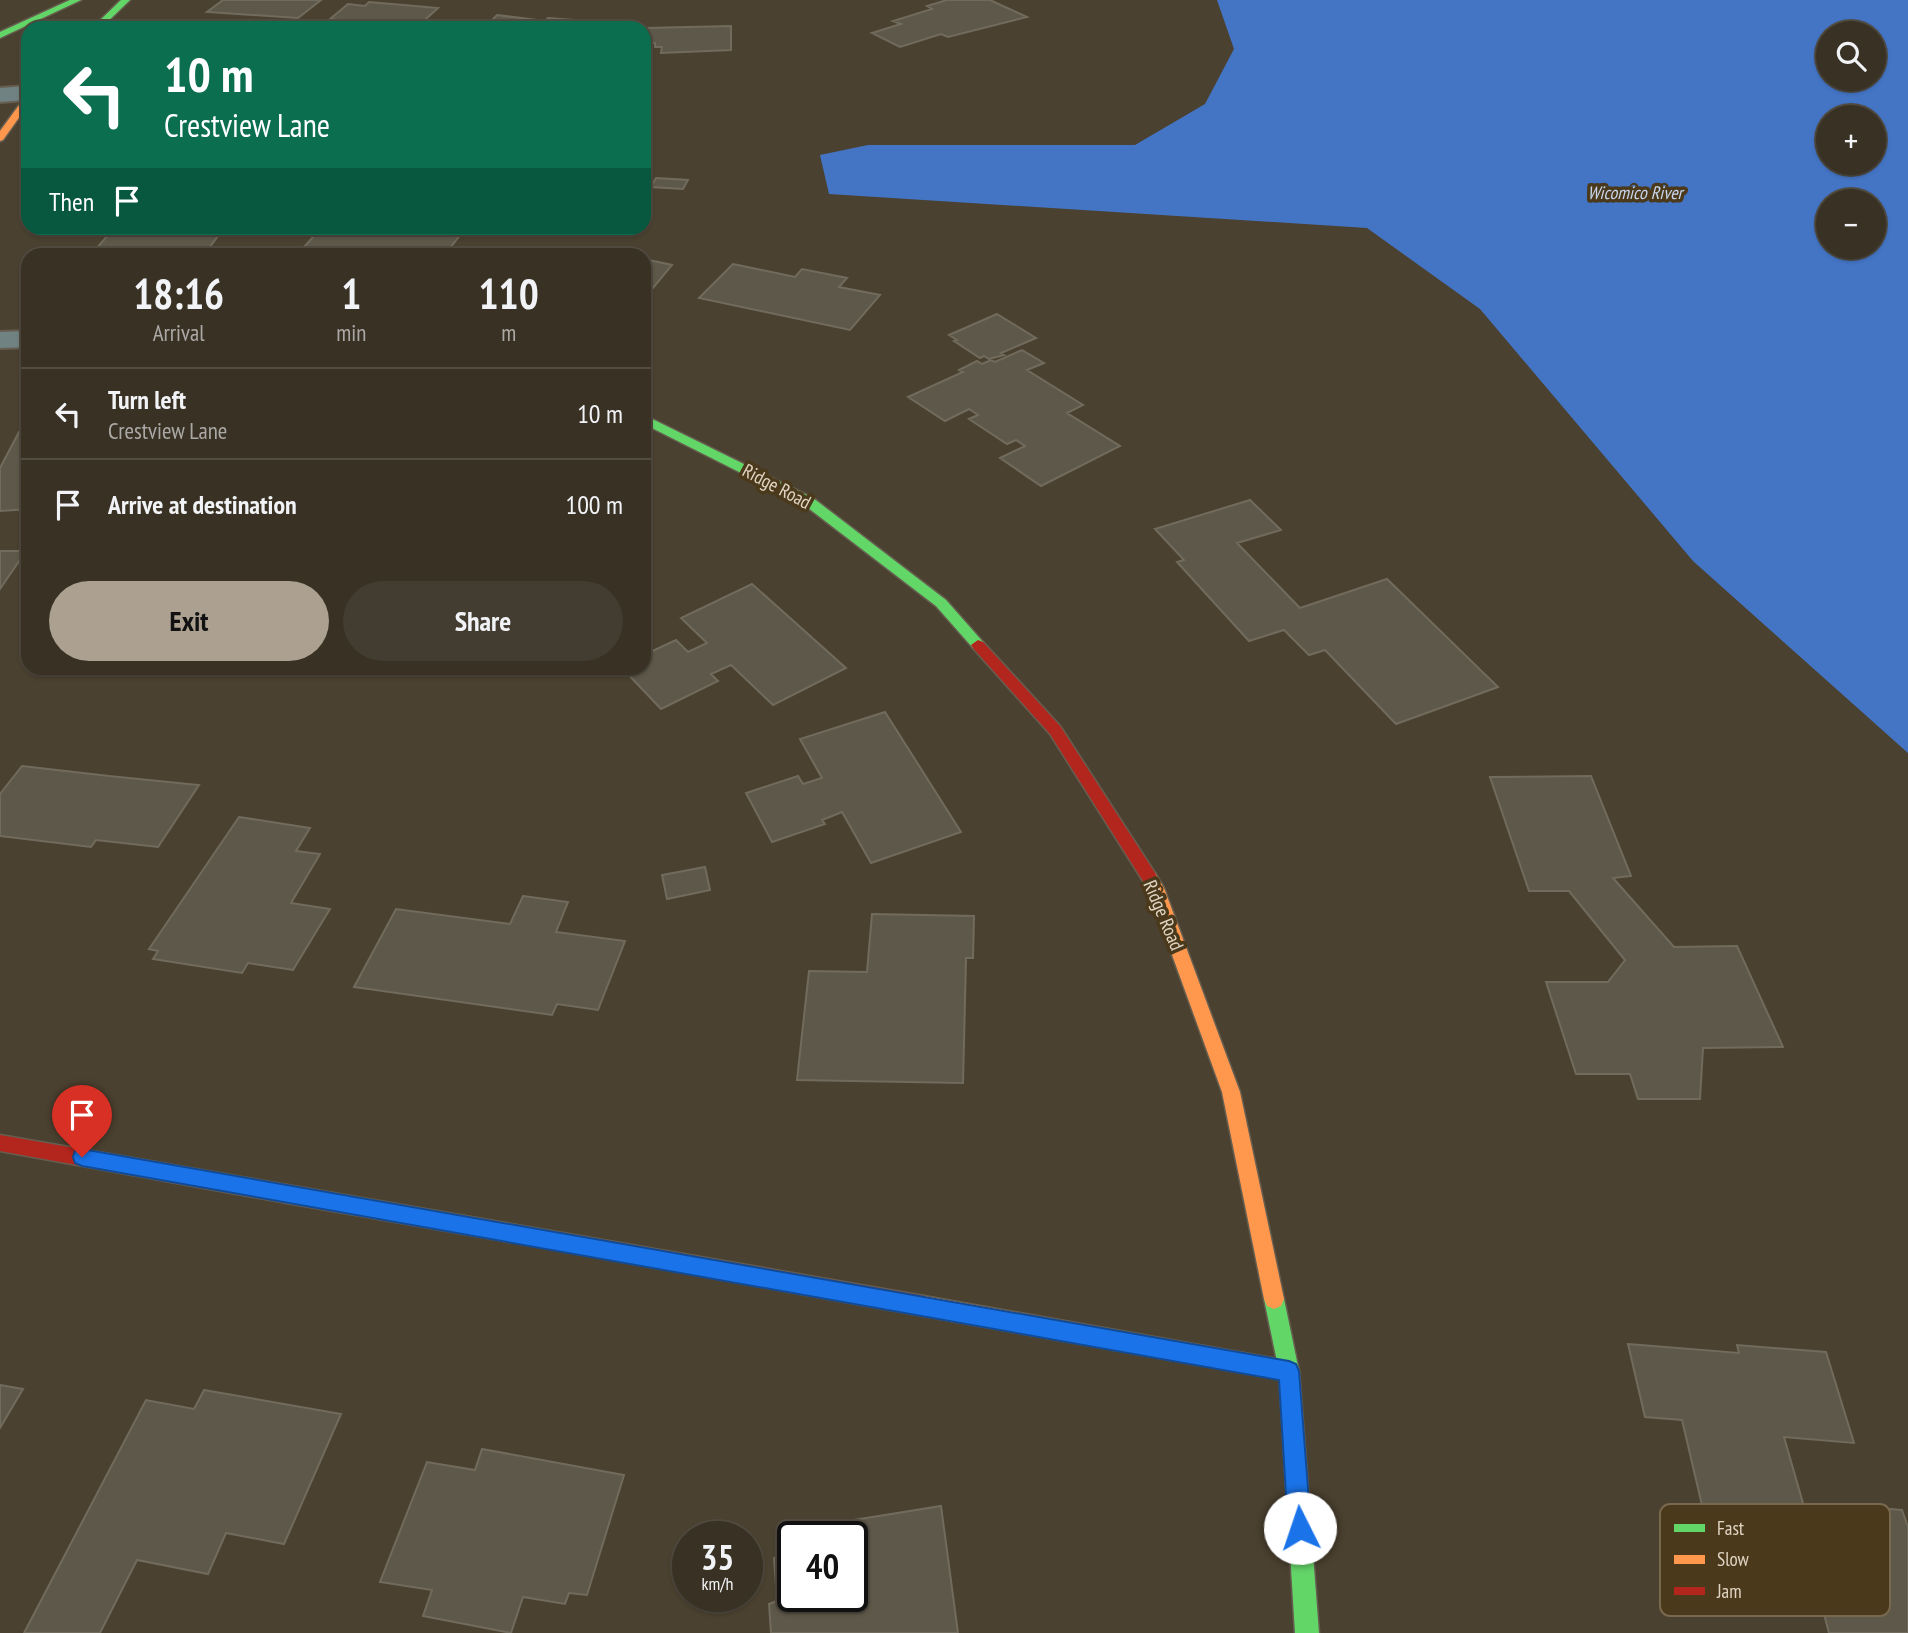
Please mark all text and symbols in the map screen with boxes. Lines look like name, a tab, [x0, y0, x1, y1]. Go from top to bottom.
map controls	[1816, 21, 1886, 259]
button: search	[1816, 21, 1886, 91]
text: 10 m	[164, 42, 253, 106]
icon: left	[49, 49, 140, 140]
text: Crestview Lane	[164, 104, 330, 146]
button: +	[1816, 105, 1886, 175]
water label: Wicomico River	[1587, 181, 1686, 204]
icon: arrive	[108, 182, 146, 220]
text: Then	[49, 185, 94, 218]
button: −	[1816, 189, 1886, 259]
text: 18:16	[133, 266, 224, 321]
text: 1	[341, 266, 361, 321]
text: 110	[479, 266, 539, 321]
text: Arrival	[153, 318, 205, 347]
text: min	[336, 318, 366, 347]
text: m	[501, 318, 516, 347]
text: Turn left	[108, 383, 186, 416]
icon: left	[49, 395, 87, 433]
text: 10 m	[577, 397, 623, 430]
text: Crestview Lane	[108, 416, 227, 445]
street label: Ridge Road	[739, 458, 815, 514]
icon: arrive	[49, 486, 87, 524]
text: Arrive at destination	[108, 488, 297, 521]
text: 100 m	[565, 488, 623, 521]
button: Exit	[49, 581, 329, 661]
button: Share	[343, 581, 623, 661]
street label: Ridge Road	[1139, 876, 1189, 954]
pin	[52, 1085, 112, 1157]
icon: arrive	[63, 1096, 101, 1134]
position arrow	[1263, 1491, 1337, 1565]
legend	[1660, 1504, 1890, 1616]
text: Fast	[1717, 1516, 1745, 1540]
speed limit sign: 40	[777, 1521, 868, 1612]
text: 35	[701, 1534, 734, 1580]
text: Slow	[1717, 1547, 1750, 1571]
text: km/h	[702, 1572, 733, 1595]
text: Jam	[1716, 1579, 1742, 1603]

